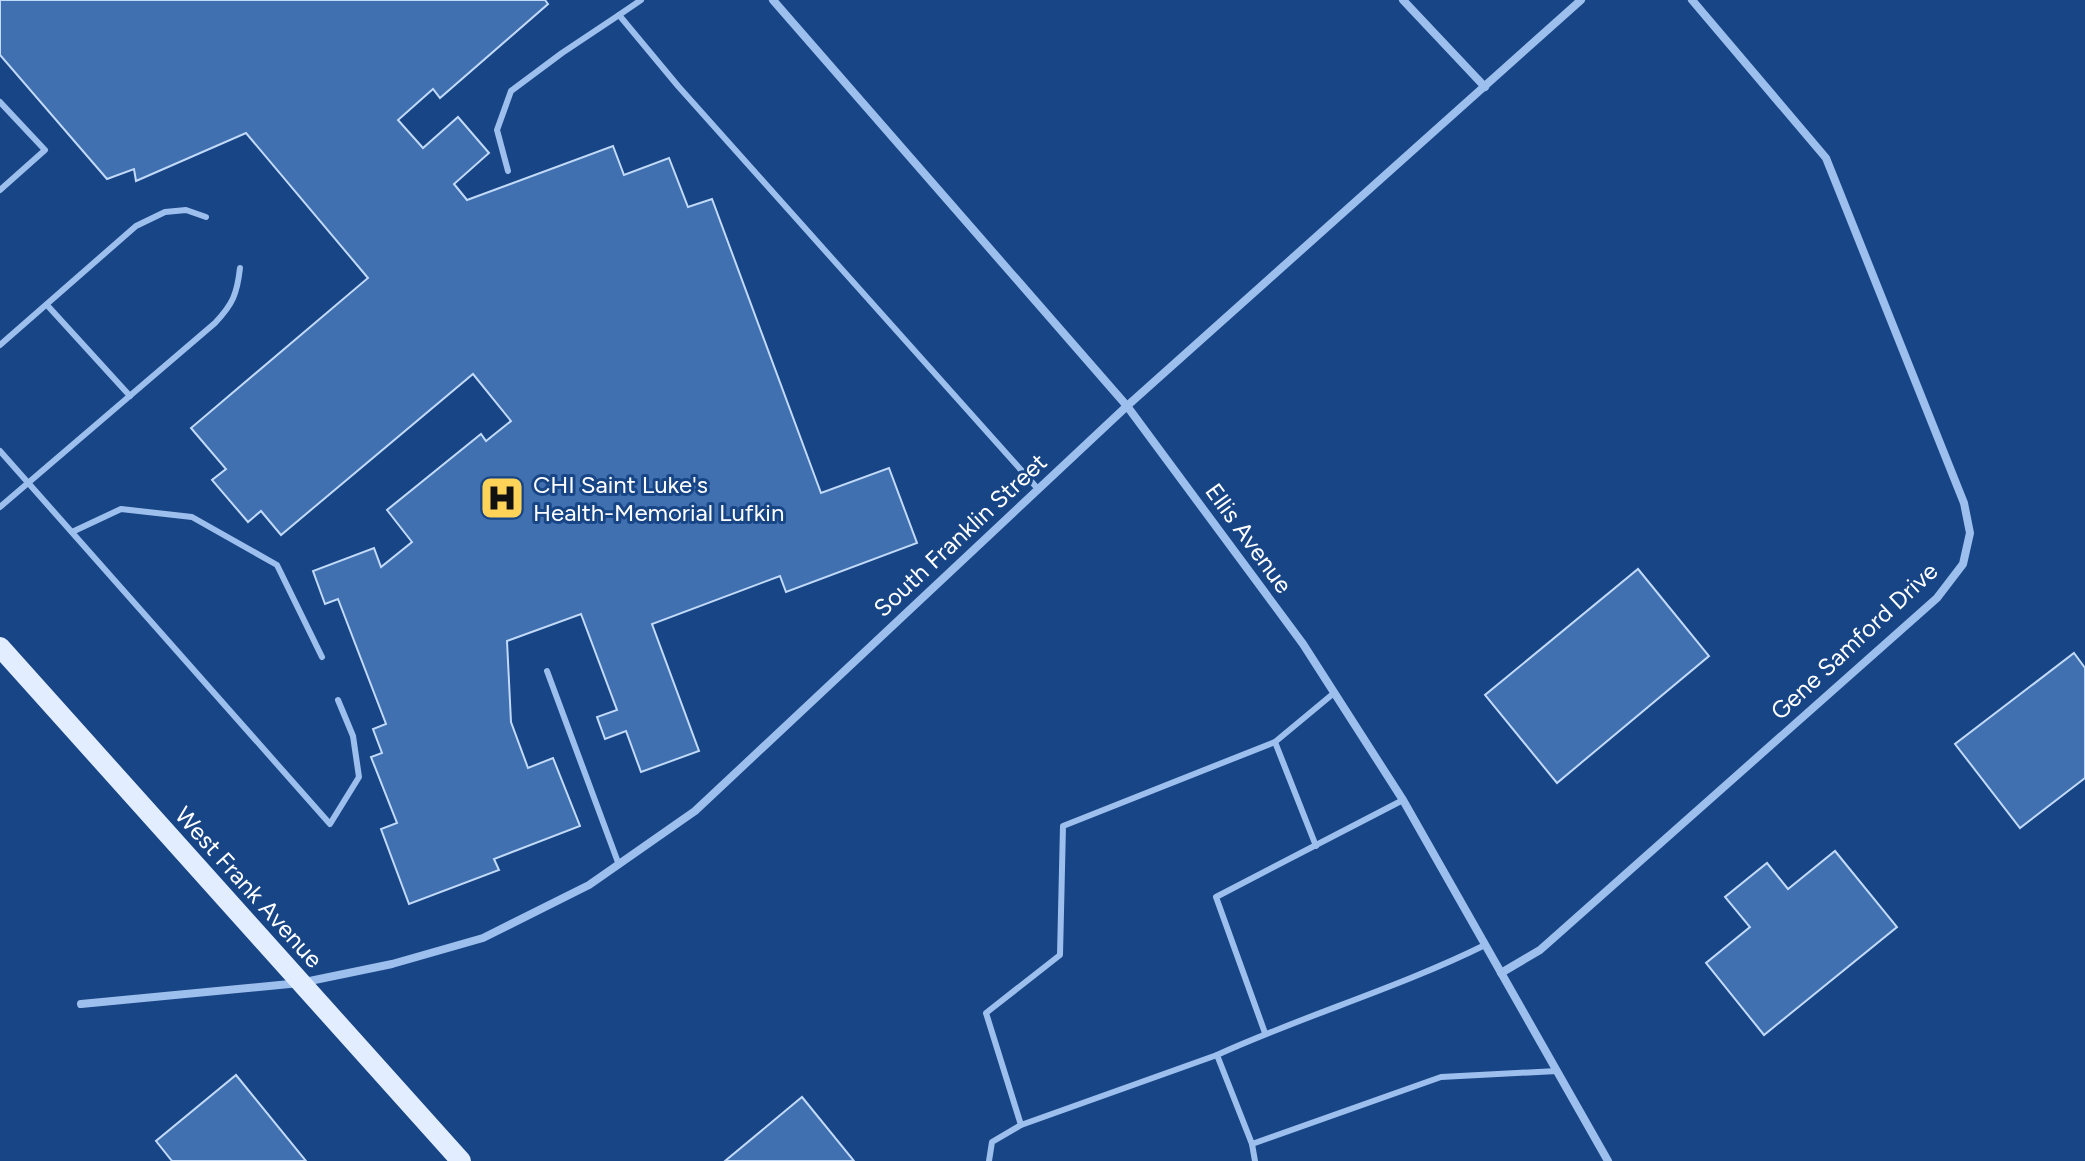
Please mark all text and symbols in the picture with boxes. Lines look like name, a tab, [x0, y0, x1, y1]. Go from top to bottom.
street label: South Franklin Street	[867, 447, 1053, 623]
place label: CHI Saint Luke's Health-Memorial Lufkin	[533, 470, 784, 527]
hospital icon: CHI Saint Luke's Health-Memorial Lufkin	[478, 474, 526, 522]
street label: Ellis Avenue	[1199, 477, 1299, 599]
street label: Gene Samford Drive	[1765, 556, 1943, 726]
street label: West Frank Avenue	[169, 801, 329, 973]

